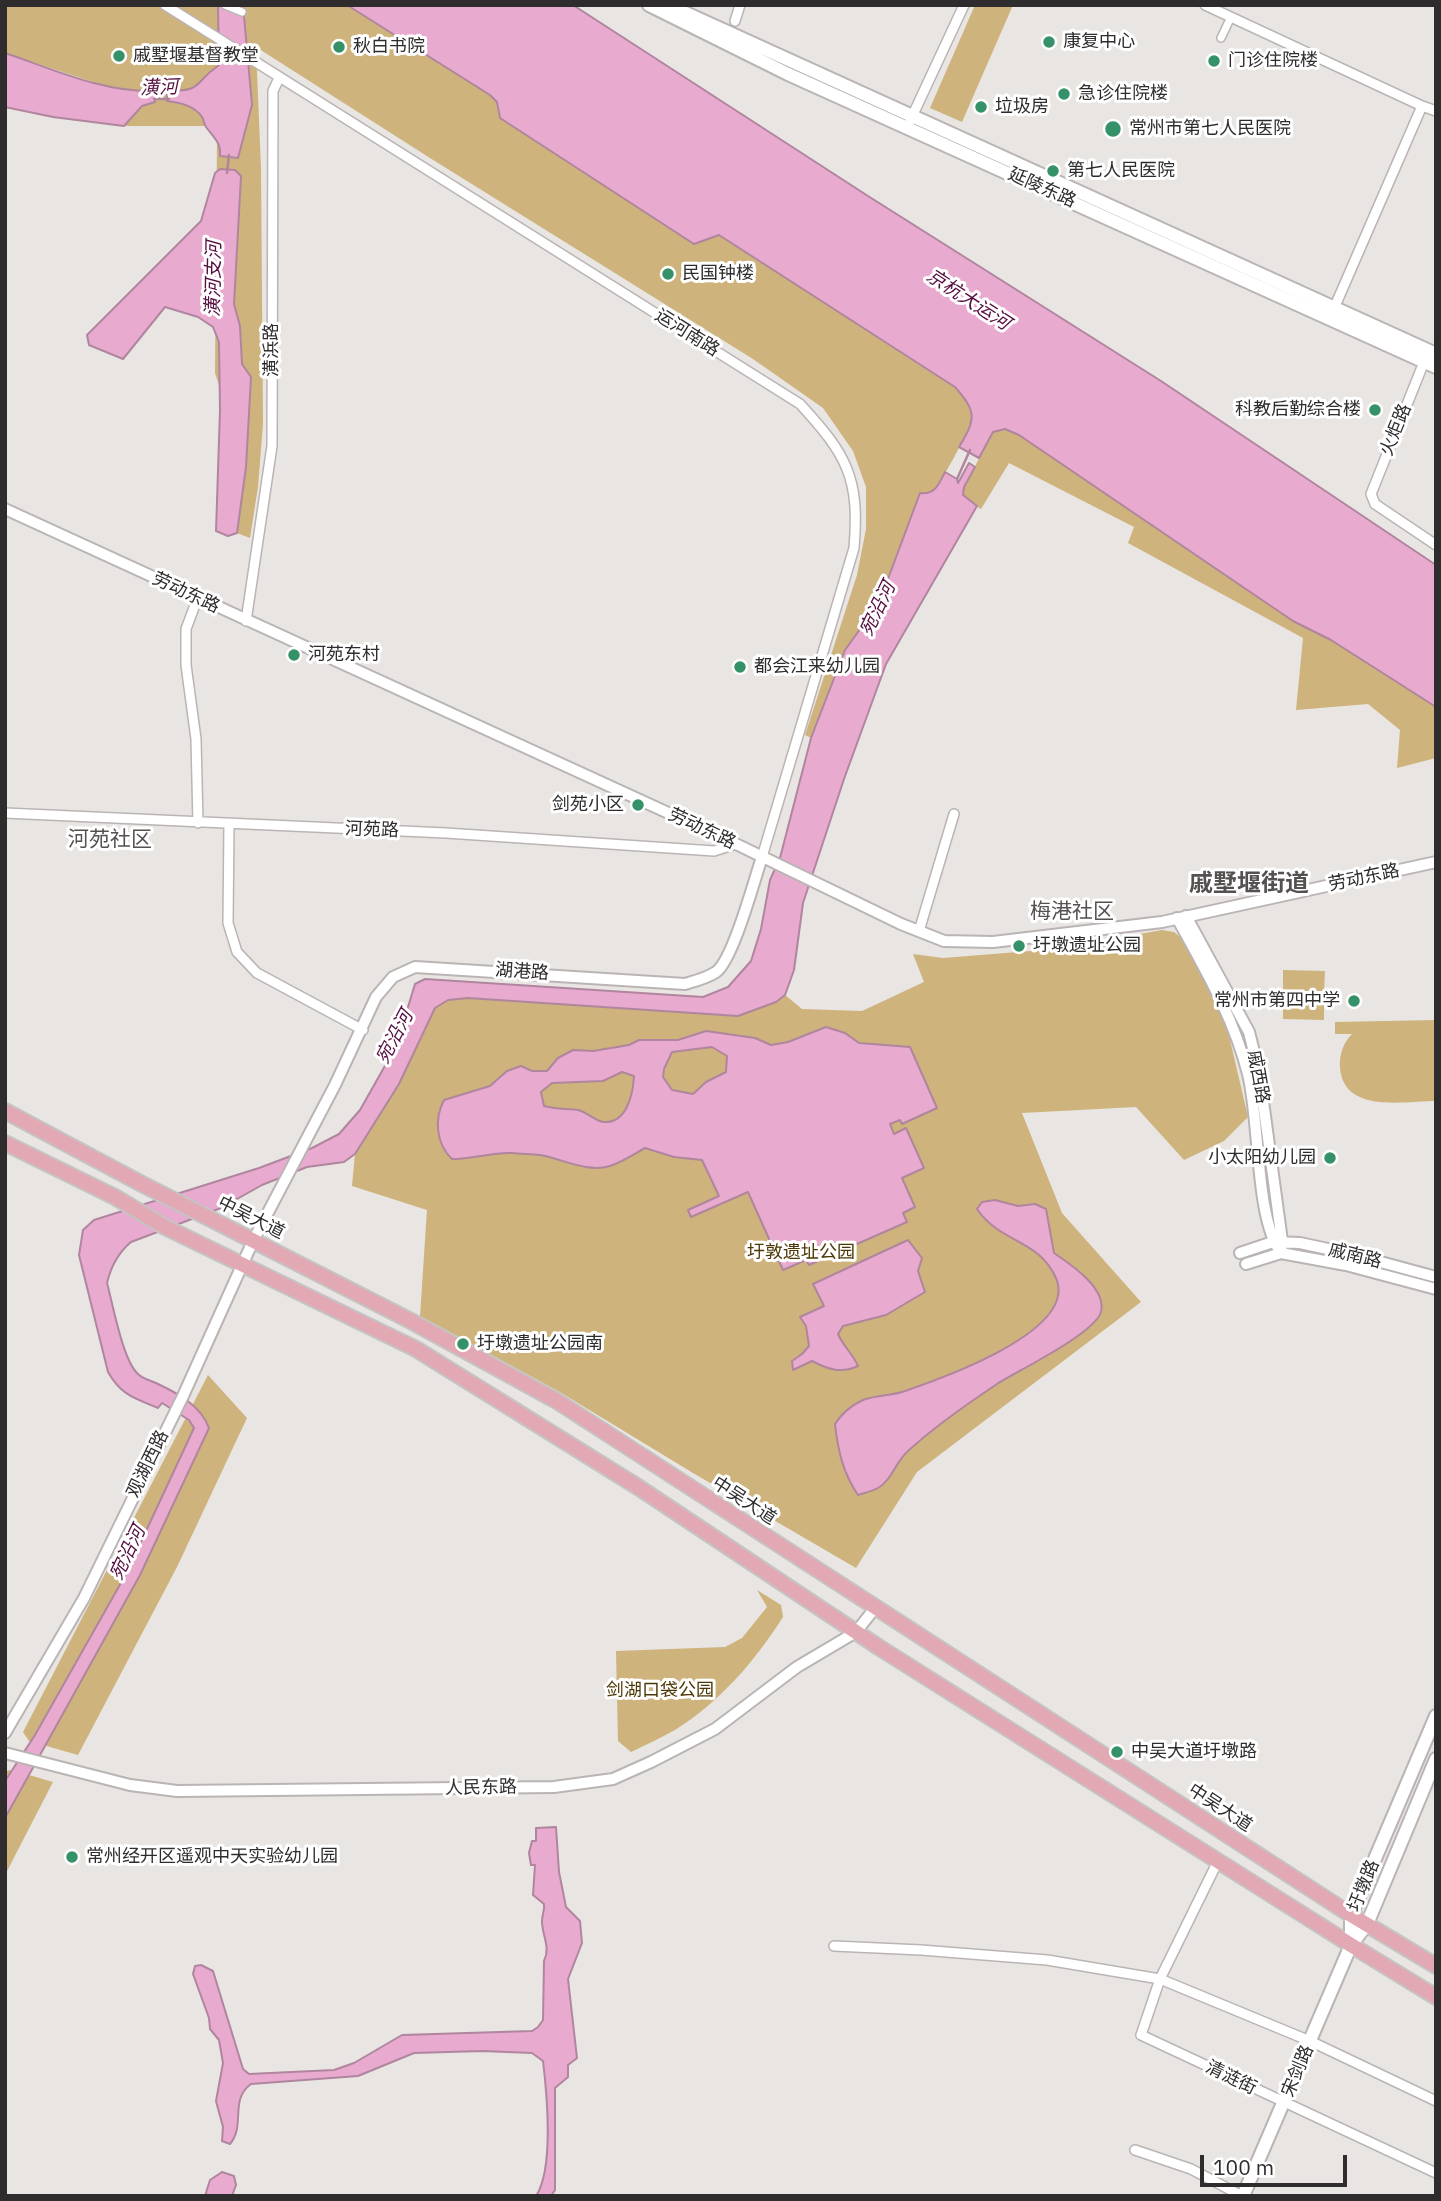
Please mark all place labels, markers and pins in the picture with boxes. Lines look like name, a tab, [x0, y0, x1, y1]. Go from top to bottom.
place label: 康复中心	[1063, 31, 1135, 53]
marker: 康复中心	[1041, 34, 1057, 50]
place label: 秋白书院	[353, 36, 425, 58]
marker: 秋白书院	[331, 39, 347, 55]
place label: 戚墅堰基督教堂	[133, 45, 259, 67]
marker: 戚墅堰基督教堂	[111, 48, 127, 64]
place label: 门诊住院楼	[1228, 50, 1318, 72]
marker: 门诊住院楼	[1206, 53, 1222, 69]
place label: 急诊住院楼	[1078, 83, 1168, 105]
marker: 急诊住院楼	[1056, 86, 1072, 102]
place label: 垃圾房	[995, 96, 1049, 118]
marker: 垃圾房	[973, 99, 989, 115]
place label: 常州市第七人民医院	[1129, 118, 1291, 140]
marker: 常州市第七人民医院	[1103, 119, 1123, 139]
place label: 第七人民医院	[1067, 160, 1175, 182]
marker: 第七人民医院	[1045, 163, 1061, 179]
place label: 民国钟楼	[682, 263, 754, 285]
marker: 民国钟楼	[660, 266, 676, 282]
place label: 科教后勤综合楼	[1235, 399, 1361, 421]
marker: 科教后勤综合楼	[1367, 402, 1383, 418]
place label: 河苑东村	[308, 644, 380, 666]
marker: 河苑东村	[286, 647, 302, 663]
place label: 都会江来幼儿园	[754, 656, 880, 678]
marker: 都会江来幼儿园	[732, 659, 748, 675]
place label: 剑苑小区	[552, 794, 624, 816]
marker: 剑苑小区	[630, 797, 646, 813]
place label: 圩墩遗址公园	[1033, 935, 1141, 957]
marker: 圩墩遗址公园	[1011, 938, 1027, 954]
place label: 常州市第四中学	[1214, 990, 1340, 1012]
marker: 常州市第四中学	[1346, 993, 1362, 1009]
place label: 小太阳幼儿园	[1208, 1147, 1316, 1169]
marker: 小太阳幼儿园	[1322, 1150, 1338, 1166]
place label: 圩墩遗址公园南	[477, 1333, 603, 1355]
marker: 圩墩遗址公园南	[455, 1336, 471, 1352]
place label: 中吴大道圩墩路	[1131, 1741, 1257, 1763]
marker: 中吴大道圩墩路	[1109, 1744, 1125, 1760]
place label: 常州经开区遥观中天实验幼儿园	[86, 1846, 338, 1868]
marker: 常州经开区遥观中天实验幼儿园	[64, 1849, 80, 1865]

